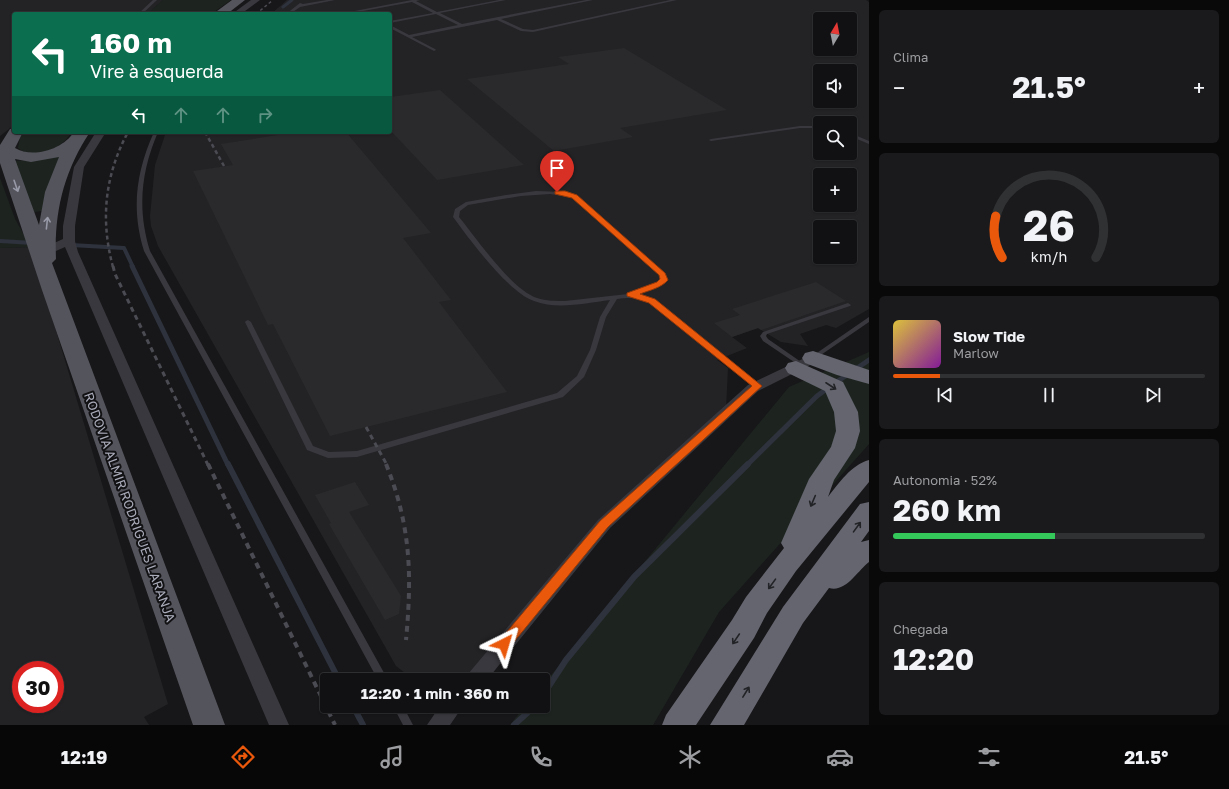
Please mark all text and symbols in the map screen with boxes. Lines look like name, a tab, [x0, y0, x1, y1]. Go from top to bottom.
north arrow	[813, 12, 857, 56]
map controls	[813, 12, 857, 264]
text: 160 m	[90, 26, 172, 59]
icon: left	[24, 28, 76, 80]
text: Clima	[893, 49, 928, 65]
text: Vire à esquerda	[90, 60, 224, 82]
button: sound	[813, 64, 857, 108]
text: 21.5°	[1012, 69, 1086, 105]
text: −	[893, 74, 905, 101]
text: +	[1193, 74, 1205, 101]
icon: left	[128, 104, 150, 126]
icon: ahead	[170, 104, 192, 126]
icon: ahead	[212, 104, 234, 126]
icon: right	[254, 104, 276, 126]
button: search	[813, 116, 857, 160]
pin	[540, 151, 574, 192]
icon: arrive	[546, 157, 568, 179]
button: +	[813, 168, 857, 212]
one-way arrow	[12, 180, 20, 192]
text: 26	[1023, 199, 1075, 249]
one-way arrow	[44, 217, 51, 230]
button: −	[813, 220, 857, 264]
text: km/h	[1031, 247, 1067, 264]
text: Slow Tide	[953, 327, 1025, 345]
text: Marlow	[953, 345, 999, 361]
one-way arrow	[825, 382, 837, 390]
icon: previous	[934, 384, 956, 406]
icon: pause	[1038, 384, 1060, 406]
icon: next	[1142, 384, 1164, 406]
street label: RODOVIA ALMIR RODRIGUES LARANJA	[81, 390, 179, 624]
text: Autonomia · 52%	[893, 472, 997, 488]
text: 260 km	[893, 492, 1001, 528]
one-way arrow	[808, 495, 816, 507]
one-way arrow	[853, 521, 862, 532]
one-way arrow	[768, 578, 776, 589]
text: Chegada	[893, 621, 948, 637]
position arrow	[483, 623, 525, 665]
one-way arrow	[732, 633, 740, 644]
text: 12:20	[893, 641, 974, 677]
speed limit sign: 30	[12, 661, 64, 713]
text: 12:20 · 1 min · 360 m	[361, 684, 509, 702]
one-way arrow	[742, 687, 750, 698]
icon: directions	[229, 743, 257, 771]
icon: music	[378, 743, 406, 771]
icon: phone	[527, 743, 555, 771]
icon: climate	[676, 743, 704, 771]
icon: car	[826, 743, 854, 771]
icon: filters	[975, 743, 1003, 771]
text: 12:19	[61, 746, 107, 768]
text: 21.5°	[1124, 746, 1168, 768]

